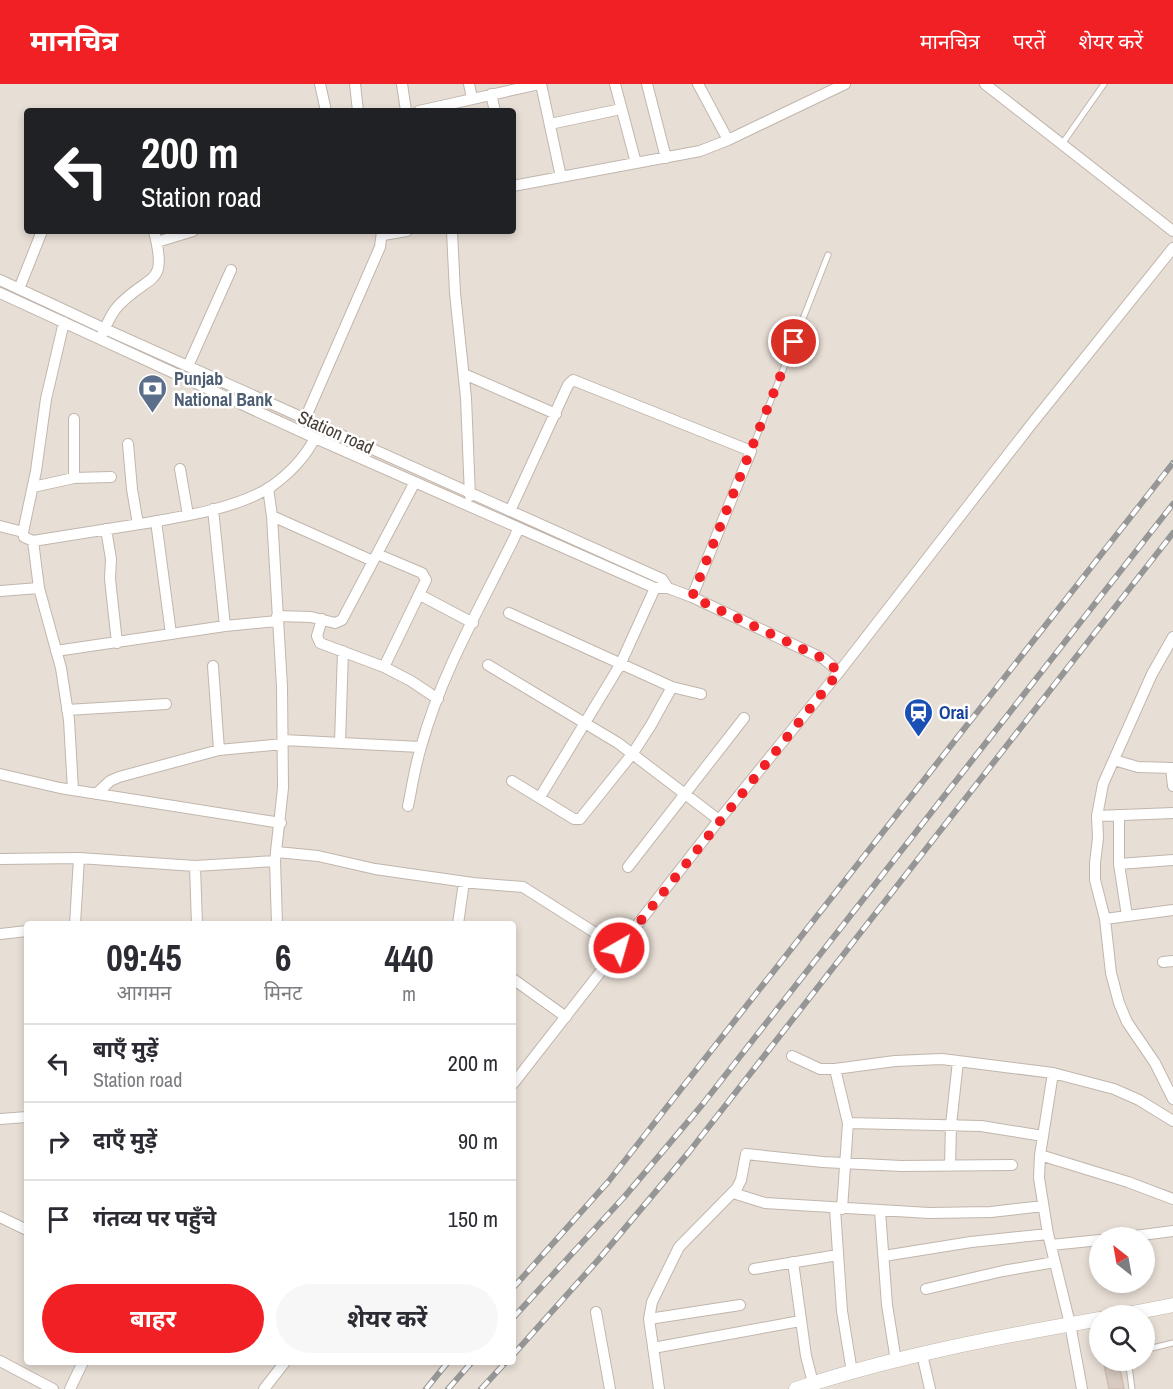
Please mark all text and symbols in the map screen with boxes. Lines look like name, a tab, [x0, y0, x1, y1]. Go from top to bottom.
text: मानचित्र	[30, 22, 118, 60]
text: मानचित्र	[920, 27, 980, 56]
text: परतें	[1013, 27, 1045, 56]
text: शेयर करें	[1078, 27, 1143, 56]
text: 200 m	[141, 125, 239, 181]
icon: left	[42, 132, 120, 210]
text: Station road	[141, 179, 262, 215]
pin	[768, 316, 819, 367]
icon: arrive	[777, 325, 810, 358]
place label: Punjab National Bank	[174, 366, 273, 412]
bank icon: Punjab National Bank	[137, 372, 169, 414]
street label: Station road	[294, 404, 378, 460]
station icon: Orai	[902, 696, 934, 738]
place label: Orai	[939, 700, 969, 725]
position arrow	[587, 916, 651, 980]
text: 09:45	[106, 934, 182, 982]
text: 6	[275, 934, 291, 982]
text: 440	[384, 935, 434, 983]
text: आगमन	[117, 979, 171, 1006]
text: मिनट	[264, 979, 302, 1006]
text: m	[402, 980, 416, 1007]
text: बाएँ मुड़ें	[93, 1034, 158, 1064]
icon: left	[42, 1047, 75, 1080]
text: 200 m	[448, 1048, 498, 1078]
text: Station road	[93, 1066, 182, 1093]
icon: right	[42, 1125, 75, 1158]
text: दाएँ मुड़ें	[93, 1125, 157, 1155]
text: 90 m	[458, 1126, 498, 1156]
icon: arrive	[42, 1203, 75, 1236]
text: गंतव्य पर पहुँचे	[93, 1203, 216, 1233]
text: 150 m	[448, 1204, 498, 1234]
north arrow	[1089, 1227, 1155, 1293]
map controls	[1089, 1227, 1155, 1371]
button: बाहर	[42, 1284, 264, 1353]
button: शेयर करें	[276, 1284, 498, 1353]
button: search	[1089, 1305, 1155, 1371]

